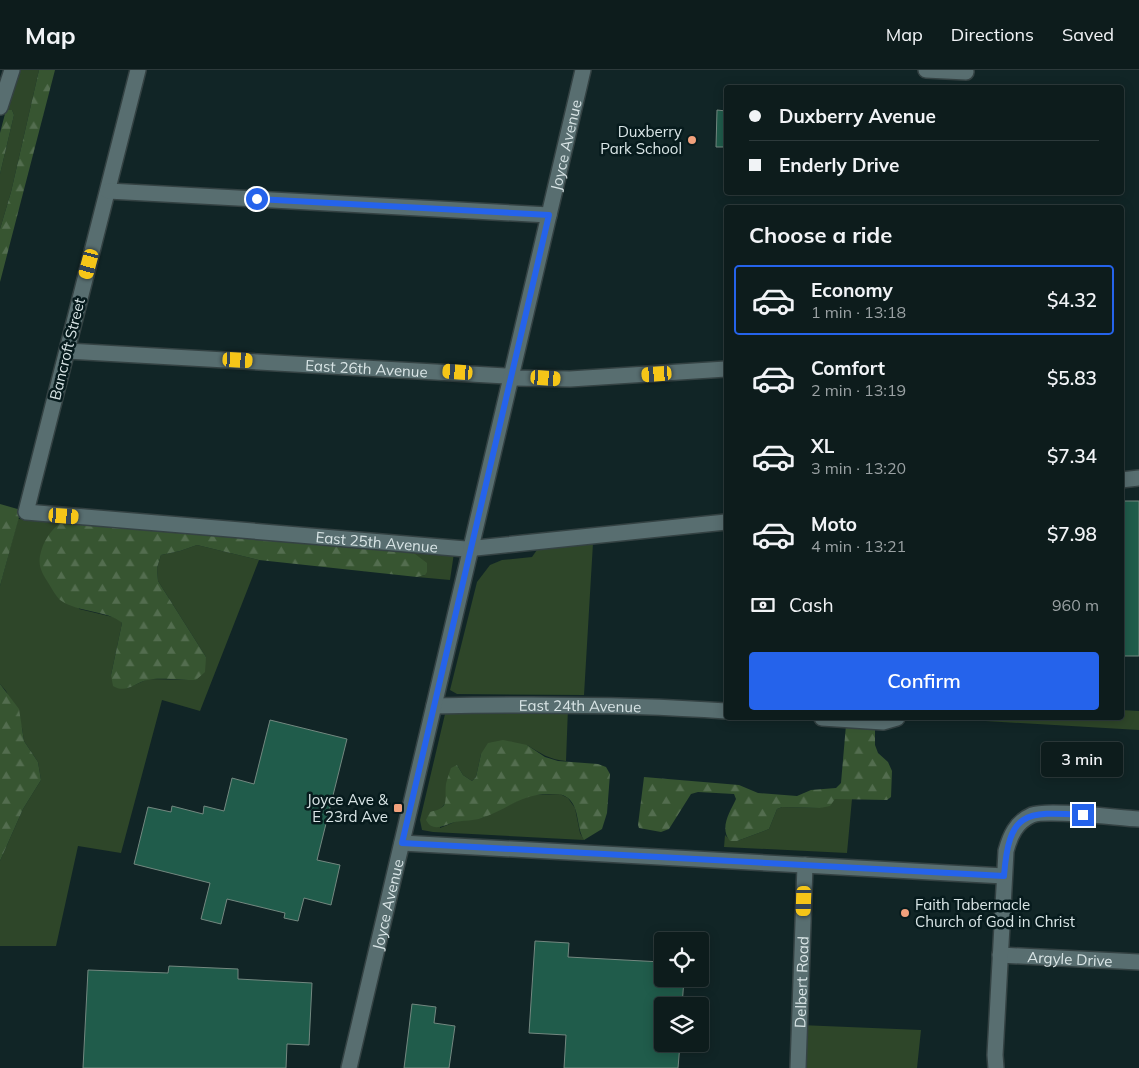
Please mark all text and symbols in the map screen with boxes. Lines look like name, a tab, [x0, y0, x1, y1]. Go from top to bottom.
text: Map	[25, 20, 76, 50]
text: Map	[886, 23, 923, 46]
text: Directions	[951, 23, 1034, 46]
text: Saved	[1062, 23, 1114, 46]
street label: Joyce Avenue	[546, 98, 585, 192]
text: Duxberry Avenue	[779, 104, 936, 128]
place label: Duxberry Park School	[600, 122, 682, 158]
marker: Duxberry Park School	[686, 134, 698, 146]
text: Enderly Drive	[779, 153, 899, 177]
route start	[246, 188, 268, 210]
text: Choose a ride	[749, 221, 892, 249]
car	[77, 248, 100, 280]
icon: car	[751, 278, 796, 323]
text: Economy	[811, 278, 893, 302]
text: $4.32	[1047, 288, 1097, 312]
street label: Bancroft Street	[45, 296, 89, 402]
text: 1 min · 13:18	[811, 302, 906, 322]
car	[222, 352, 253, 368]
street label: East 26th Avenue	[305, 355, 428, 381]
icon: car	[751, 356, 796, 401]
text: Comfort	[811, 356, 885, 380]
car	[442, 363, 473, 381]
car	[641, 365, 672, 383]
text: $5.83	[1047, 366, 1097, 390]
car	[530, 369, 561, 387]
text: 2 min · 13:19	[811, 380, 906, 400]
icon: car	[751, 434, 796, 479]
text: XL	[811, 434, 834, 458]
text: $7.34	[1047, 444, 1097, 468]
text: 3 min · 13:20	[811, 458, 906, 478]
car	[48, 507, 79, 525]
icon: car	[751, 512, 796, 557]
text: Moto	[811, 512, 857, 536]
text: $7.98	[1047, 522, 1097, 546]
street label: East 25th Avenue	[315, 527, 439, 556]
text: 4 min · 13:21	[811, 536, 906, 556]
icon: cash	[749, 591, 777, 619]
text: Cash	[789, 593, 834, 617]
text: 960 m	[1052, 595, 1099, 615]
button: Confirm	[749, 652, 1099, 710]
street label: East 24th Avenue	[519, 695, 642, 716]
callout: 3 min	[1042, 742, 1124, 778]
text: 3 min	[1061, 749, 1103, 769]
place label: Joyce Ave & E 23rd Ave	[307, 790, 389, 826]
marker: Joyce Ave & E 23rd Ave	[392, 802, 404, 814]
route end	[1072, 804, 1094, 826]
street label: Joyce Avenue	[367, 857, 407, 952]
car	[795, 886, 812, 916]
place label: Faith Tabernacle Church of God in Christ	[915, 895, 1075, 931]
marker: Faith Tabernacle Church of God in Christ	[899, 907, 911, 919]
map controls	[654, 932, 709, 1052]
button: locate	[654, 932, 709, 987]
street label: Delbert Road	[790, 936, 812, 1028]
street label: Argyle Drive	[1027, 947, 1113, 970]
button: layers	[654, 997, 709, 1052]

